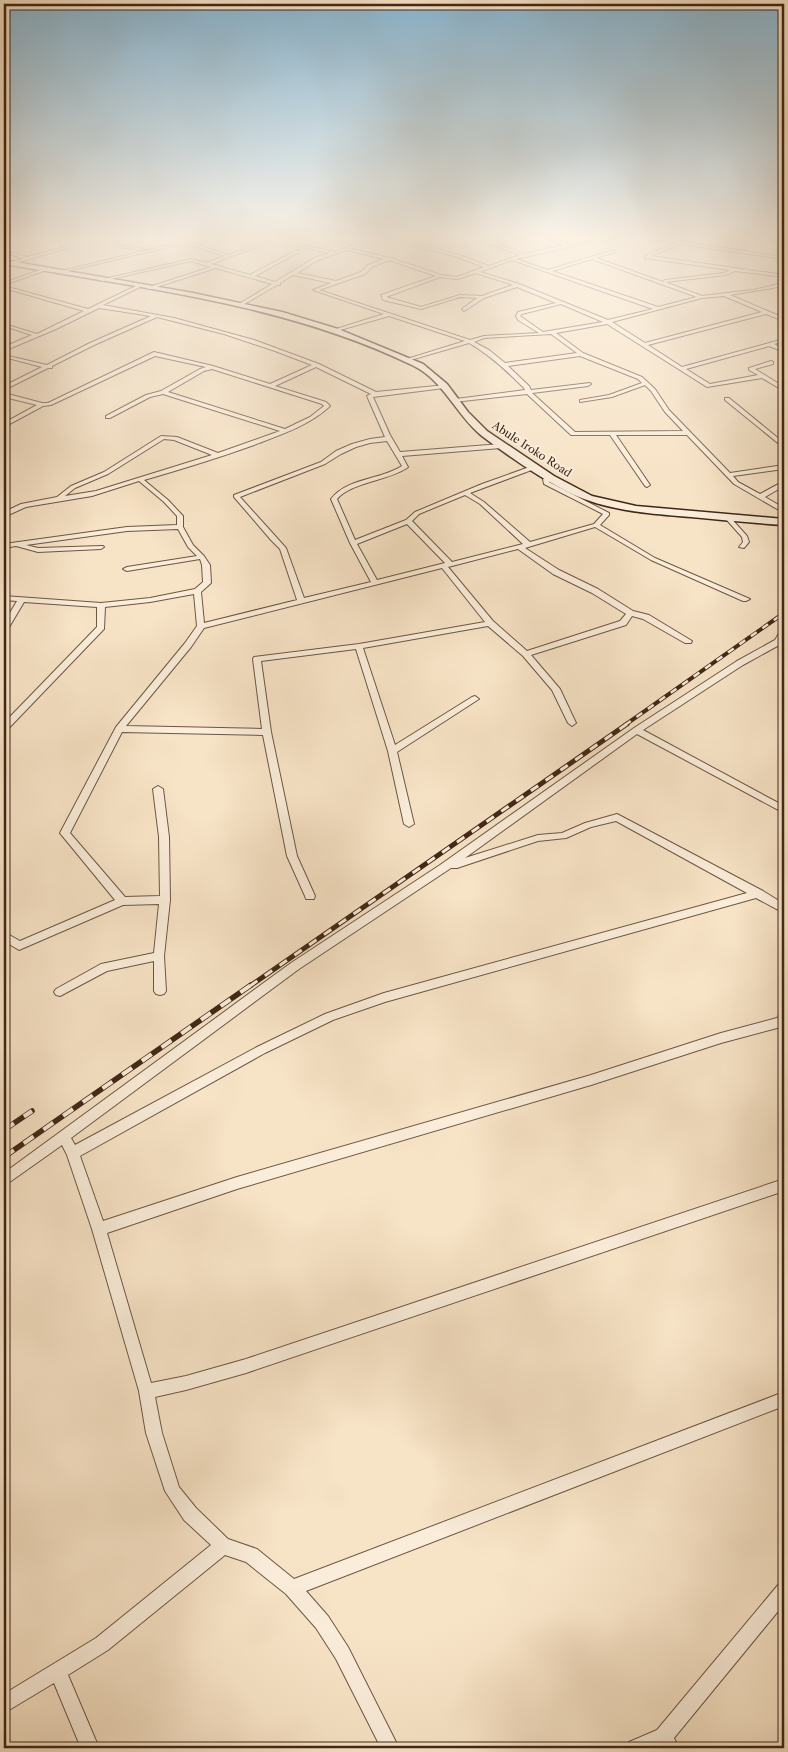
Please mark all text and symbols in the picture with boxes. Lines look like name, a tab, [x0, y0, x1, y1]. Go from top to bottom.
street label: Abule Iroko Road	[489, 417, 575, 480]

